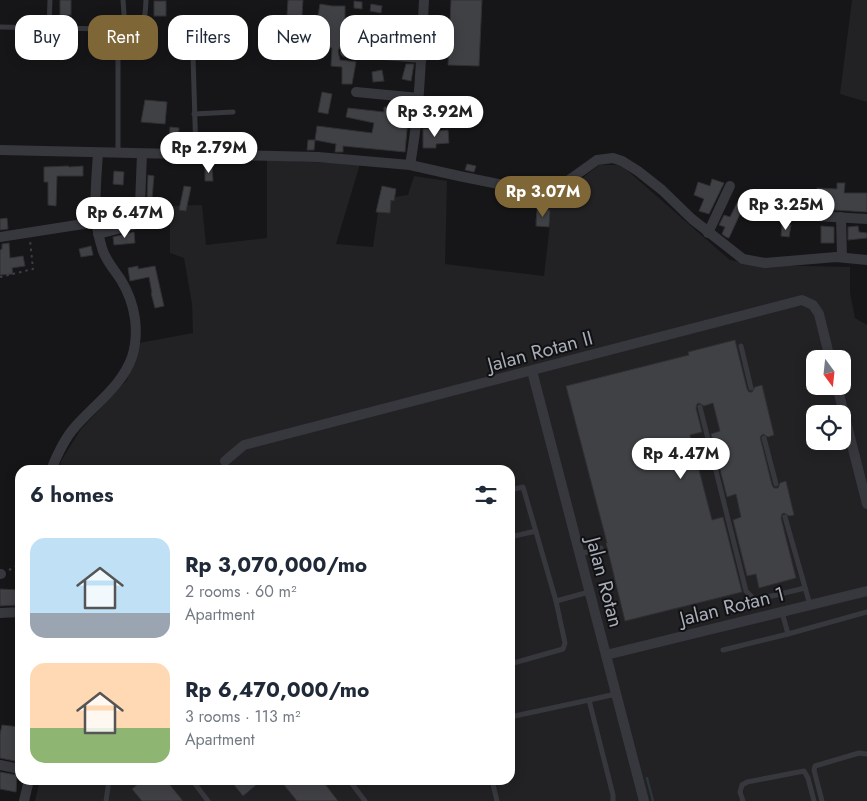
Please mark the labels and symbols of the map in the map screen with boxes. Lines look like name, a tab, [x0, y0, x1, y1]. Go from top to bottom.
pin: Rp 3.92M	[383, 96, 487, 138]
pin: Rp 2.79M	[157, 132, 261, 174]
pin: Rp 3.07M	[491, 176, 595, 218]
pin: Rp 3.25M	[734, 188, 838, 231]
pin: Rp 6.47M	[73, 196, 177, 239]
street label: Jalan Rotan II	[481, 324, 596, 380]
north arrow	[806, 350, 851, 395]
pin: Rp 4.47M	[629, 438, 733, 480]
street label: Jalan Rotan	[578, 531, 630, 630]
street label: Jalan Rotan 1	[674, 579, 788, 634]

